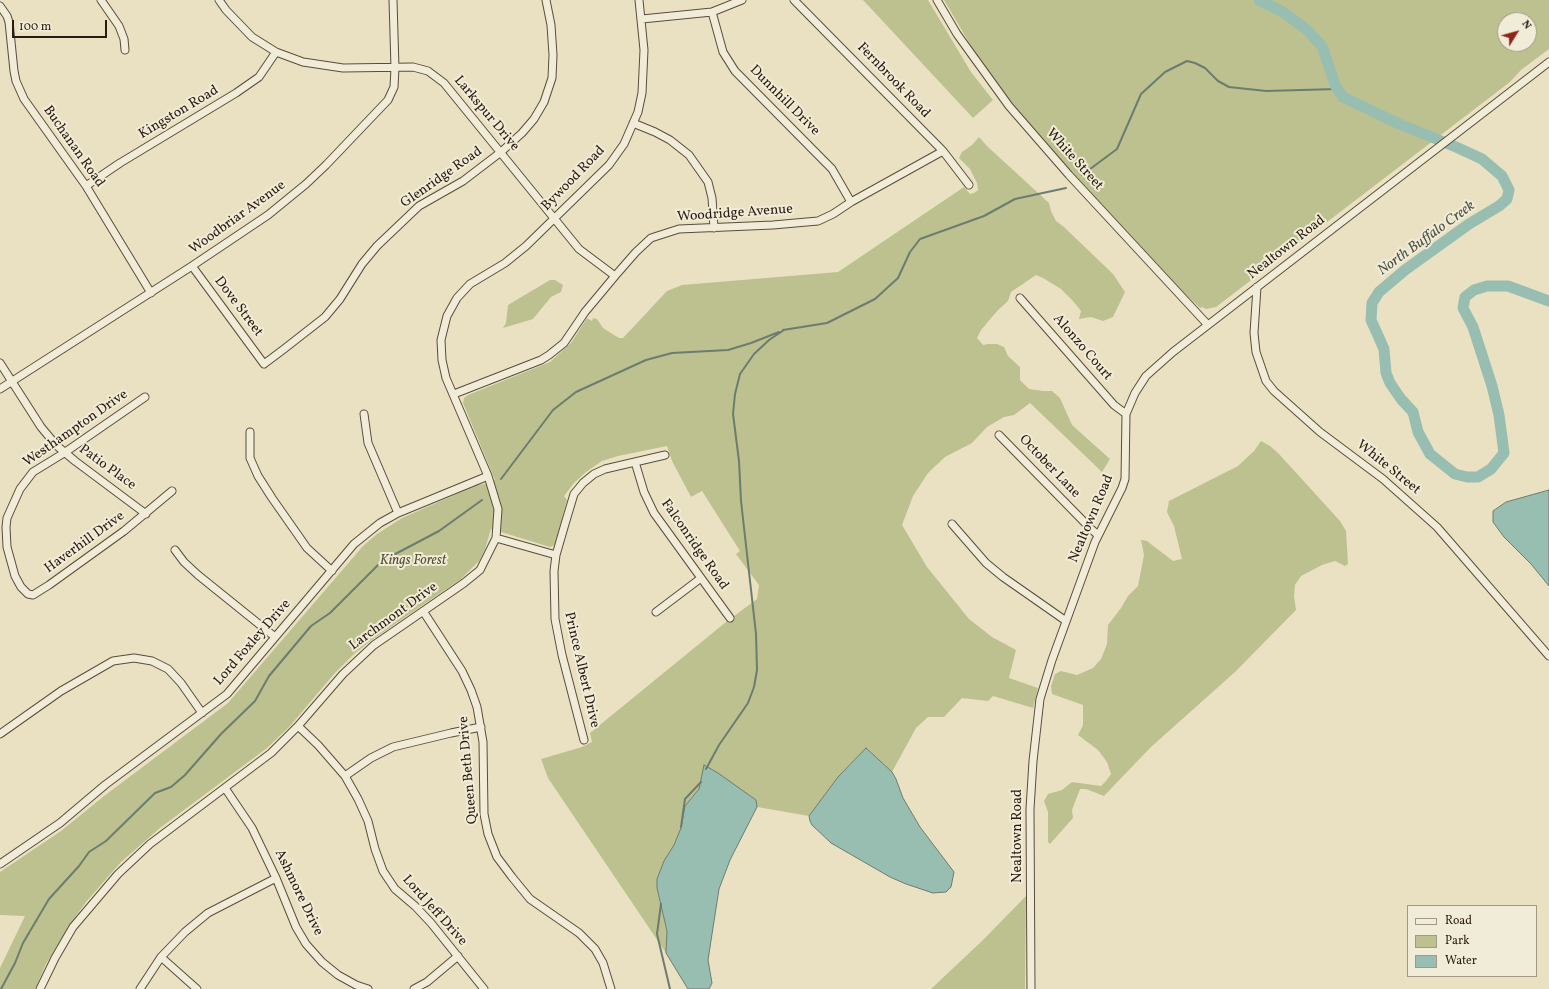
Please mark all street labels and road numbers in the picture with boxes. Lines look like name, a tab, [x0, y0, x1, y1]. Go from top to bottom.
street label: Fernbrook Road	[853, 40, 933, 122]
street label: Dunnhill Drive	[745, 62, 823, 140]
street label: Larkspur Drive	[450, 73, 522, 155]
street label: Kingston Road	[136, 83, 222, 143]
street label: Buchanan Road	[39, 103, 107, 191]
street label: White Street	[1042, 126, 1106, 194]
street label: Bywood Road	[539, 143, 609, 215]
street label: Glenridge Road	[398, 144, 486, 212]
street label: Woodbriar Avenue	[187, 177, 289, 259]
street label: Woodridge Avenue	[677, 202, 793, 226]
street label: Nealtown Road	[1245, 212, 1329, 284]
street label: Dove Street	[210, 274, 266, 340]
street label: Alonzo Court	[1049, 311, 1115, 385]
street label: Westhampton Drive	[20, 387, 132, 471]
street label: October Lane	[1015, 432, 1083, 502]
street label: White Street	[1353, 437, 1423, 499]
street label: Patio Place	[75, 442, 139, 494]
street label: Nealtown Road	[1066, 473, 1118, 565]
street label: Falconridge Road	[657, 497, 731, 593]
street label: Haverhill Drive	[42, 508, 128, 578]
street label: Larchmont Drive	[347, 579, 441, 655]
street label: Lord Foxley Drive	[211, 596, 295, 690]
street label: Prince Albert Drive	[560, 610, 602, 730]
street label: Queen Beth Drive	[456, 715, 482, 825]
street label: Nealtown Road	[1010, 789, 1026, 883]
street label: Ashmore Drive	[270, 847, 326, 939]
street label: Lord Jeff Drive	[398, 872, 470, 950]

